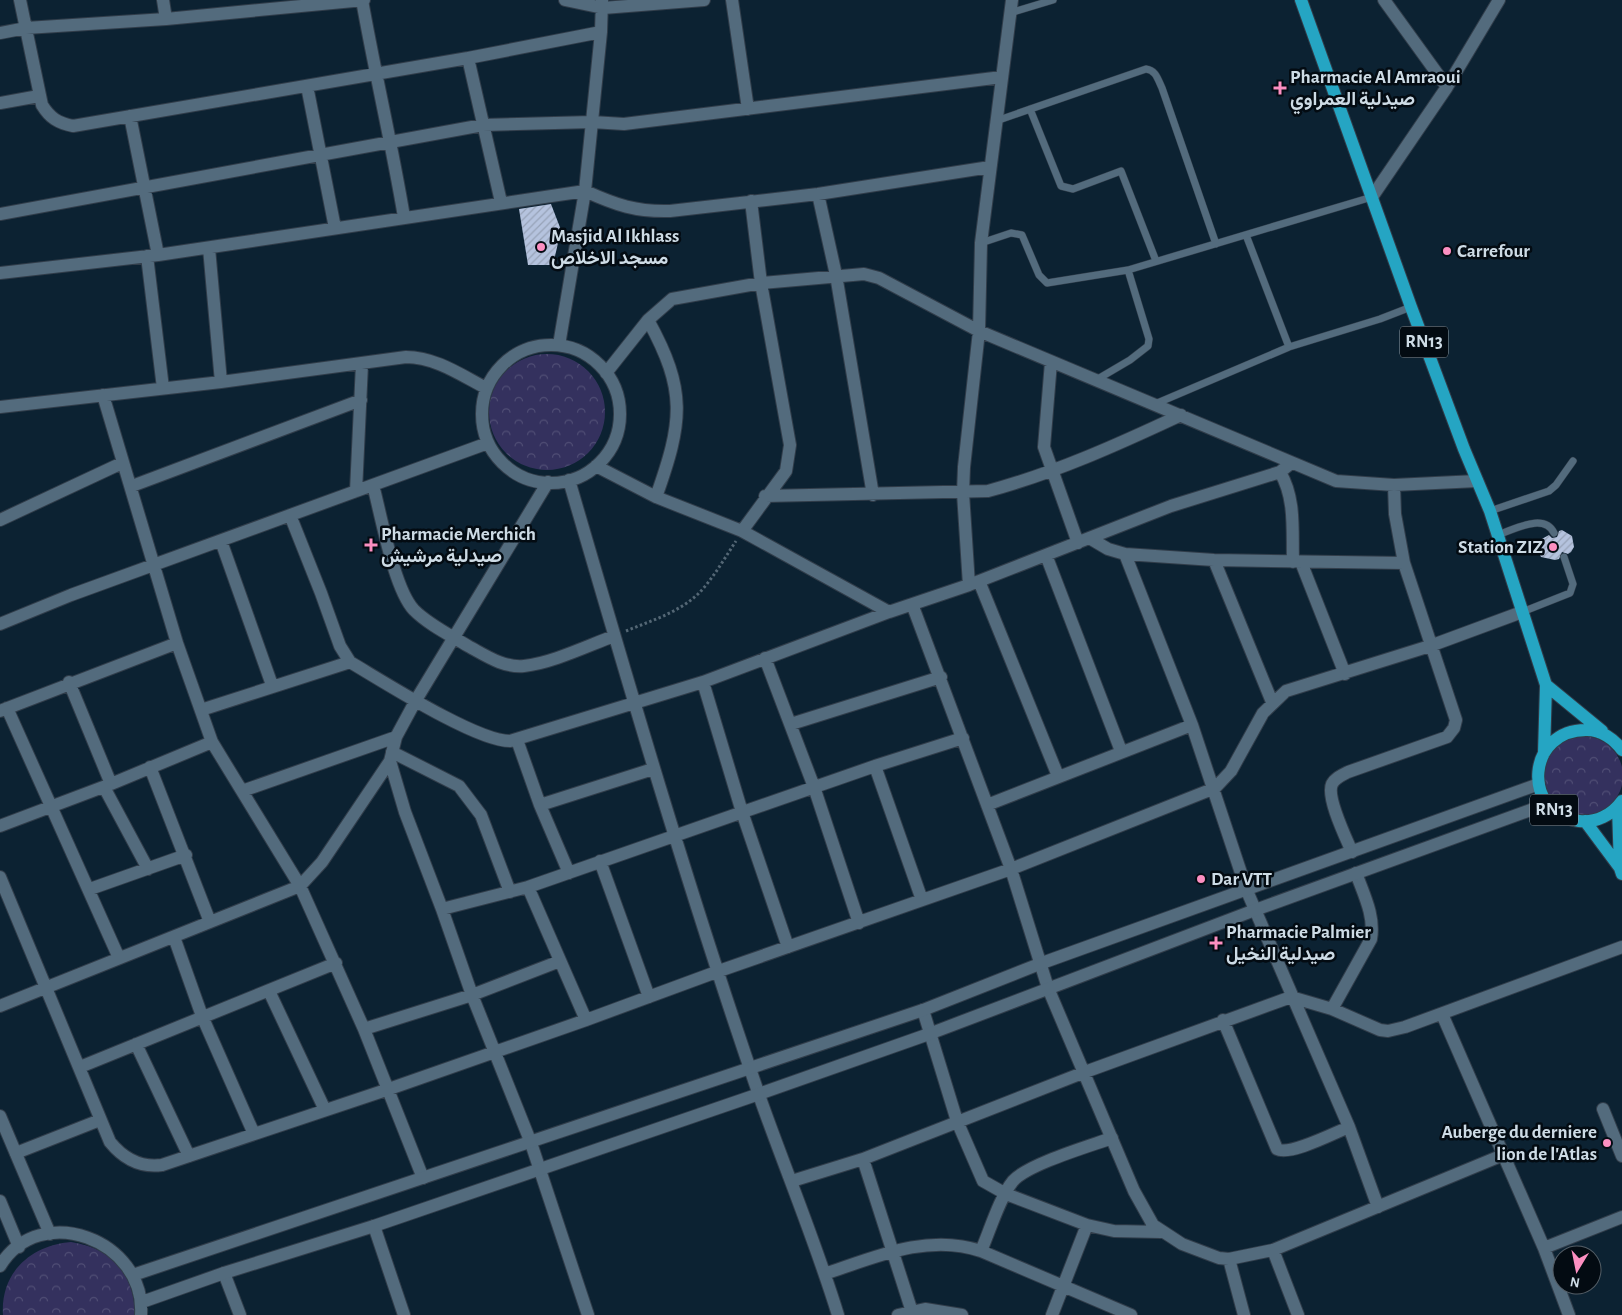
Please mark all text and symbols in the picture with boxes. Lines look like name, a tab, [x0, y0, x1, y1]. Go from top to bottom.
place label: Pharmacie Al Amraoui صيدلية العمراوي	[1290, 68, 1461, 115]
marker: Pharmacie Al Amraoui صيدلية العمراوي	[1274, 82, 1286, 94]
place label: Masjid Al Ikhlass مسجد الاخلاص	[551, 227, 679, 269]
marker: Masjid Al Ikhlass مسجد الاخلاص	[535, 241, 547, 253]
place label: Carrefour	[1457, 242, 1530, 261]
marker: Carrefour	[1441, 245, 1453, 257]
road number: RN13	[1400, 327, 1448, 358]
place label: Pharmacie Merchich صيدلية مرشيش	[381, 525, 536, 568]
place label: Station ZIZ	[1458, 538, 1543, 557]
marker: Pharmacie Merchich صيدلية مرشيش	[365, 539, 377, 551]
marker: Station ZIZ	[1547, 541, 1559, 553]
road number: RN13	[1530, 794, 1578, 826]
place label: Dar VTT	[1211, 870, 1273, 889]
marker: Dar VTT	[1195, 873, 1207, 885]
place label: Pharmacie Palmier صيدلية النخيل	[1226, 923, 1371, 965]
marker: Pharmacie Palmier صيدلية النخيل	[1210, 937, 1222, 949]
place label: Auberge du derniere lion de l'Atlas	[1441, 1123, 1597, 1164]
marker: Auberge du derniere lion de l'Atlas	[1601, 1137, 1613, 1149]
north arrow	[1552, 1245, 1602, 1295]
text: N	[1569, 1274, 1581, 1290]

